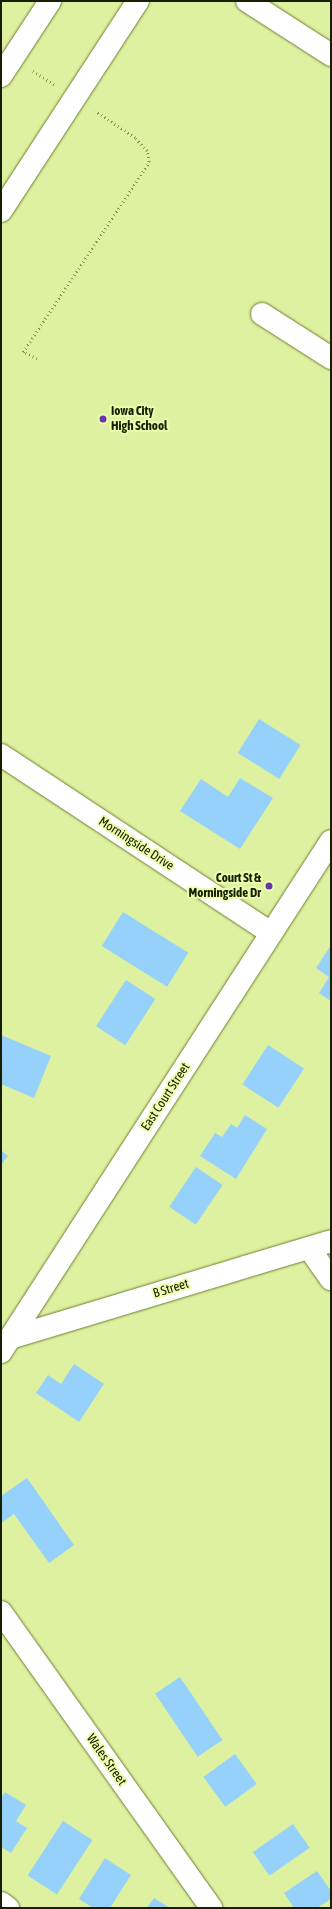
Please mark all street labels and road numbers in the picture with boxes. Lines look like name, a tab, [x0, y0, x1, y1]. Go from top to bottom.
street label: Morningside Drive	[95, 814, 177, 874]
street label: East Court Street	[138, 1060, 194, 1134]
street label: B Street	[151, 1276, 191, 1302]
street label: Wales Street	[83, 1731, 129, 1789]

